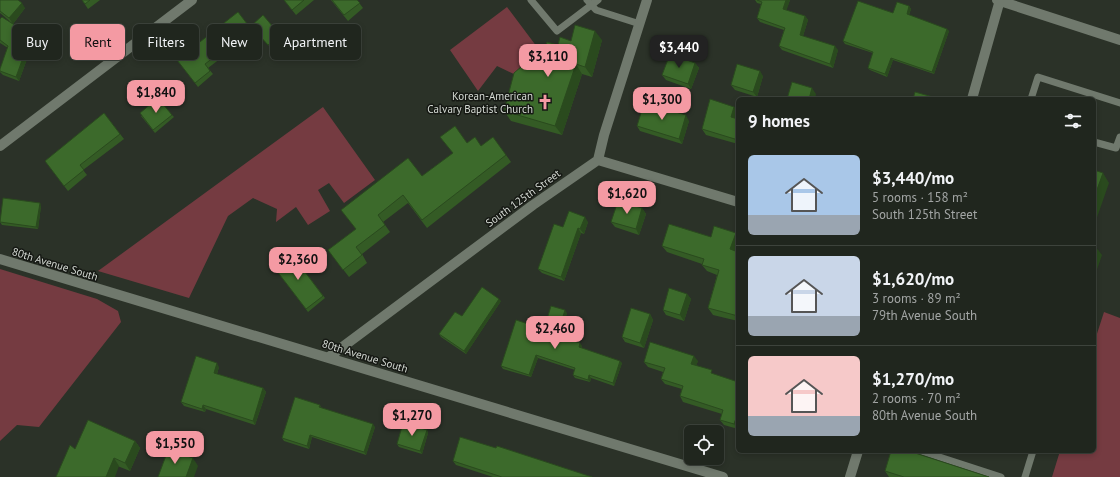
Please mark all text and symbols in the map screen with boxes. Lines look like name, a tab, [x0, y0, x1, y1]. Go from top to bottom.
chip: Buy	[12, 24, 62, 60]
chip: Rent	[70, 24, 125, 60]
chip: Filters	[133, 24, 199, 60]
chip: New	[207, 24, 262, 60]
chip: Apartment	[270, 24, 361, 60]
pin: $3,440	[646, 35, 712, 69]
text: $3,440	[659, 39, 699, 56]
pin: $3,110	[515, 44, 581, 78]
text: $3,110	[528, 48, 568, 65]
pin: $1,840	[123, 80, 189, 114]
text: $1,840	[136, 84, 176, 101]
pin: $1,300	[629, 87, 695, 121]
place label: Korean-American Calvary Baptist Church	[427, 89, 533, 116]
text: $1,300	[642, 91, 682, 108]
church icon: Korean-American Calvary Baptist Church	[536, 93, 554, 111]
text: 9 homes	[748, 110, 810, 132]
icon: filters	[1062, 110, 1084, 132]
street label: South 125th Street	[483, 166, 563, 230]
text: $3,440/mo	[872, 167, 954, 189]
icon: home	[780, 171, 828, 219]
pin: $1,620	[594, 181, 660, 215]
text: $1,620	[607, 185, 647, 202]
text: 5 rooms · 158 m²	[872, 189, 968, 206]
text: South 125th Street	[872, 206, 977, 223]
street label: 80th Avenue South	[10, 244, 100, 284]
pin: $2,360	[265, 247, 331, 281]
text: $2,360	[278, 251, 318, 268]
text: $1,620/mo	[872, 268, 954, 290]
icon: home	[780, 272, 828, 320]
text: 3 rooms · 89 m²	[872, 290, 961, 307]
text: 79th Avenue South	[872, 307, 977, 324]
pin: $2,460	[522, 316, 588, 350]
text: $2,460	[535, 320, 575, 337]
street label: 80th Avenue South	[320, 336, 410, 376]
text: $1,270/mo	[872, 368, 954, 390]
icon: home	[780, 372, 828, 420]
text: 2 rooms · 70 m²	[872, 390, 961, 407]
pin: $1,270	[379, 403, 445, 437]
text: $1,270	[392, 407, 432, 424]
text: 80th Avenue South	[872, 407, 977, 424]
map controls	[684, 425, 724, 465]
button: locate	[684, 425, 724, 465]
pin: $1,550	[142, 431, 208, 465]
text: $1,550	[155, 435, 195, 452]

